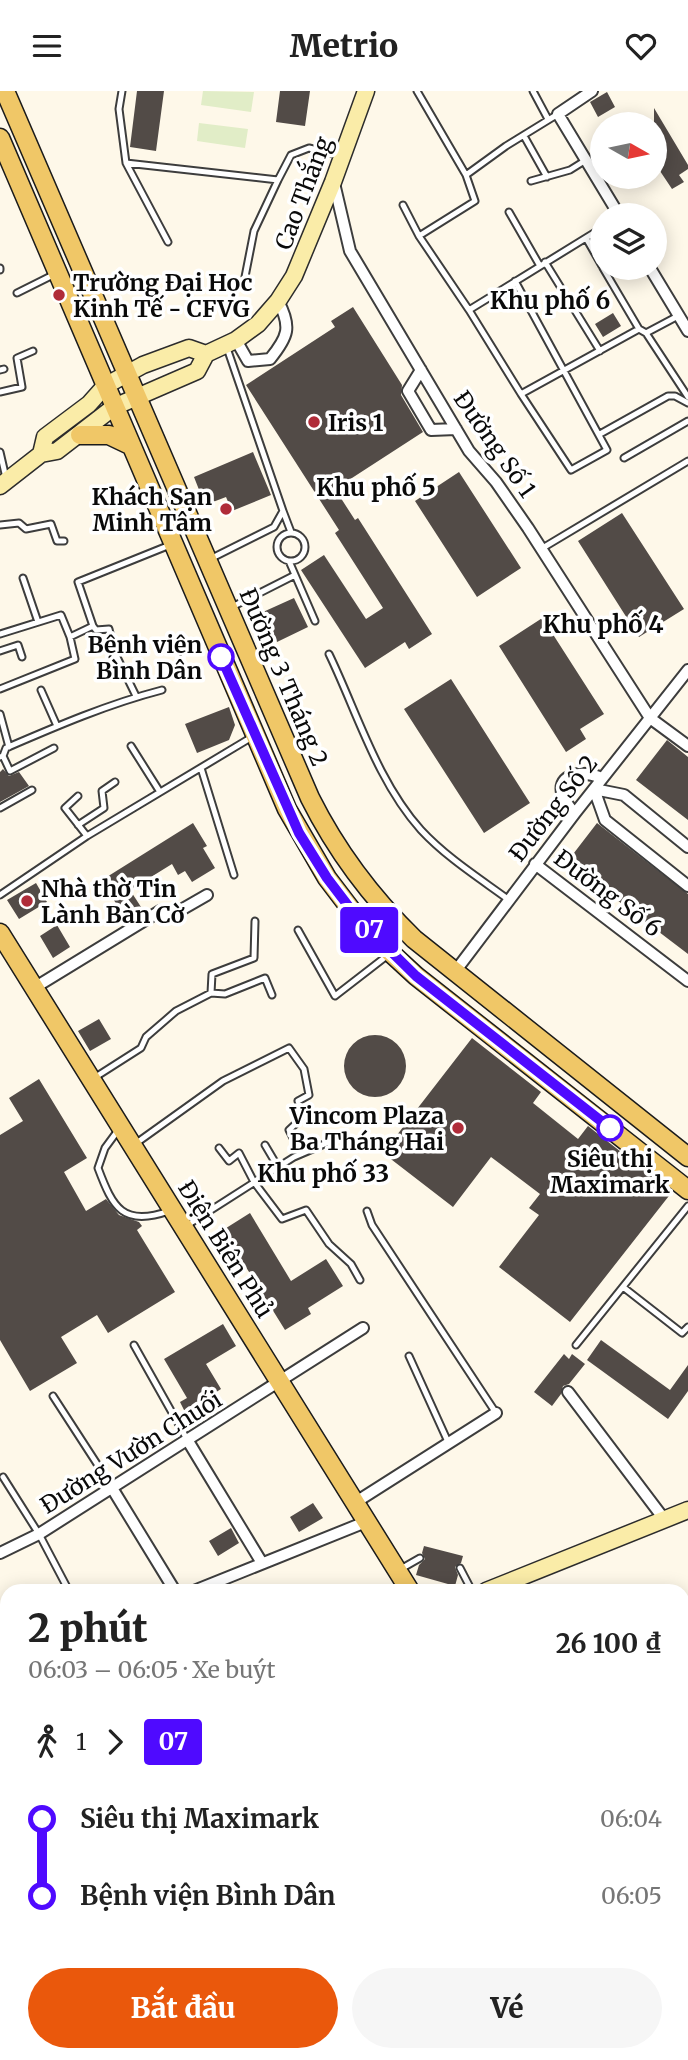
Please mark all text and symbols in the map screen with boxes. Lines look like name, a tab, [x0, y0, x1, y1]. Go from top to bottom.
text: Metrio	[290, 26, 398, 66]
icon: menu	[28, 27, 66, 65]
icon: heart	[622, 27, 660, 65]
north arrow	[590, 112, 667, 189]
map controls	[590, 112, 667, 280]
street label: Cao Thắng	[266, 132, 338, 254]
button: layers	[590, 203, 667, 280]
place label: Trường Đại Học Kinh Tế - CFVG	[73, 268, 253, 323]
district label: Khu phố 6	[490, 285, 610, 316]
marker: Trường Đại Học Kinh Tế - CFVG	[51, 287, 67, 303]
street label: Đường Số 1	[448, 385, 542, 503]
place label: Iris 1	[328, 408, 384, 437]
marker: Iris 1	[306, 414, 322, 430]
district label: Khu phố 5	[316, 472, 436, 503]
place label: Khách Sạn Minh Tâm	[92, 482, 212, 537]
marker: Khách Sạn Minh Tâm	[218, 501, 234, 517]
street label: Đường 3 Tháng 2	[233, 584, 335, 770]
district label: Khu phố 4	[543, 609, 664, 640]
place label: Bệnh viện Bình Dân	[87, 630, 202, 685]
marker: Bệnh viện Bình Dân	[208, 644, 234, 670]
street label: Đường Số 2	[503, 749, 603, 867]
street label: Đường Số 6	[549, 843, 667, 943]
place label: Nhà thờ Tin Lành Bàn Cờ	[41, 874, 185, 929]
marker: Nhà thờ Tin Lành Bàn Cờ	[19, 893, 35, 909]
line badge: 07	[338, 907, 400, 953]
text: 07	[354, 914, 384, 945]
place label: Vincom Plaza Ba Tháng Hai	[289, 1101, 444, 1156]
marker: Siêu thị Maximark	[597, 1115, 623, 1141]
marker: Vincom Plaza Ba Tháng Hai	[450, 1120, 466, 1136]
place label: Siêu thị Maximark	[550, 1144, 670, 1199]
district label: Khu phố 33	[257, 1158, 389, 1189]
street label: Điện Biên Phủ	[172, 1175, 280, 1323]
street label: Đường Vườn Chuối	[35, 1384, 227, 1520]
text: 2 phút	[28, 1605, 148, 1652]
text: 26 100 ₫	[556, 1627, 662, 1660]
text: 06:03 – 06:05 · Xe buýt	[28, 1655, 276, 1684]
icon: walk	[28, 1723, 66, 1761]
icon: forward	[96, 1723, 134, 1761]
text: 07	[158, 1726, 188, 1757]
text: 1	[76, 1727, 86, 1756]
text: Siêu thị Maximark	[80, 1802, 319, 1835]
text: 06:04	[600, 1804, 662, 1833]
text: Bệnh viện Bình Dân	[80, 1879, 335, 1912]
text: 06:05	[601, 1881, 662, 1910]
button: Bắt đầu	[28, 1968, 338, 2048]
button: Vé	[352, 1968, 662, 2048]

